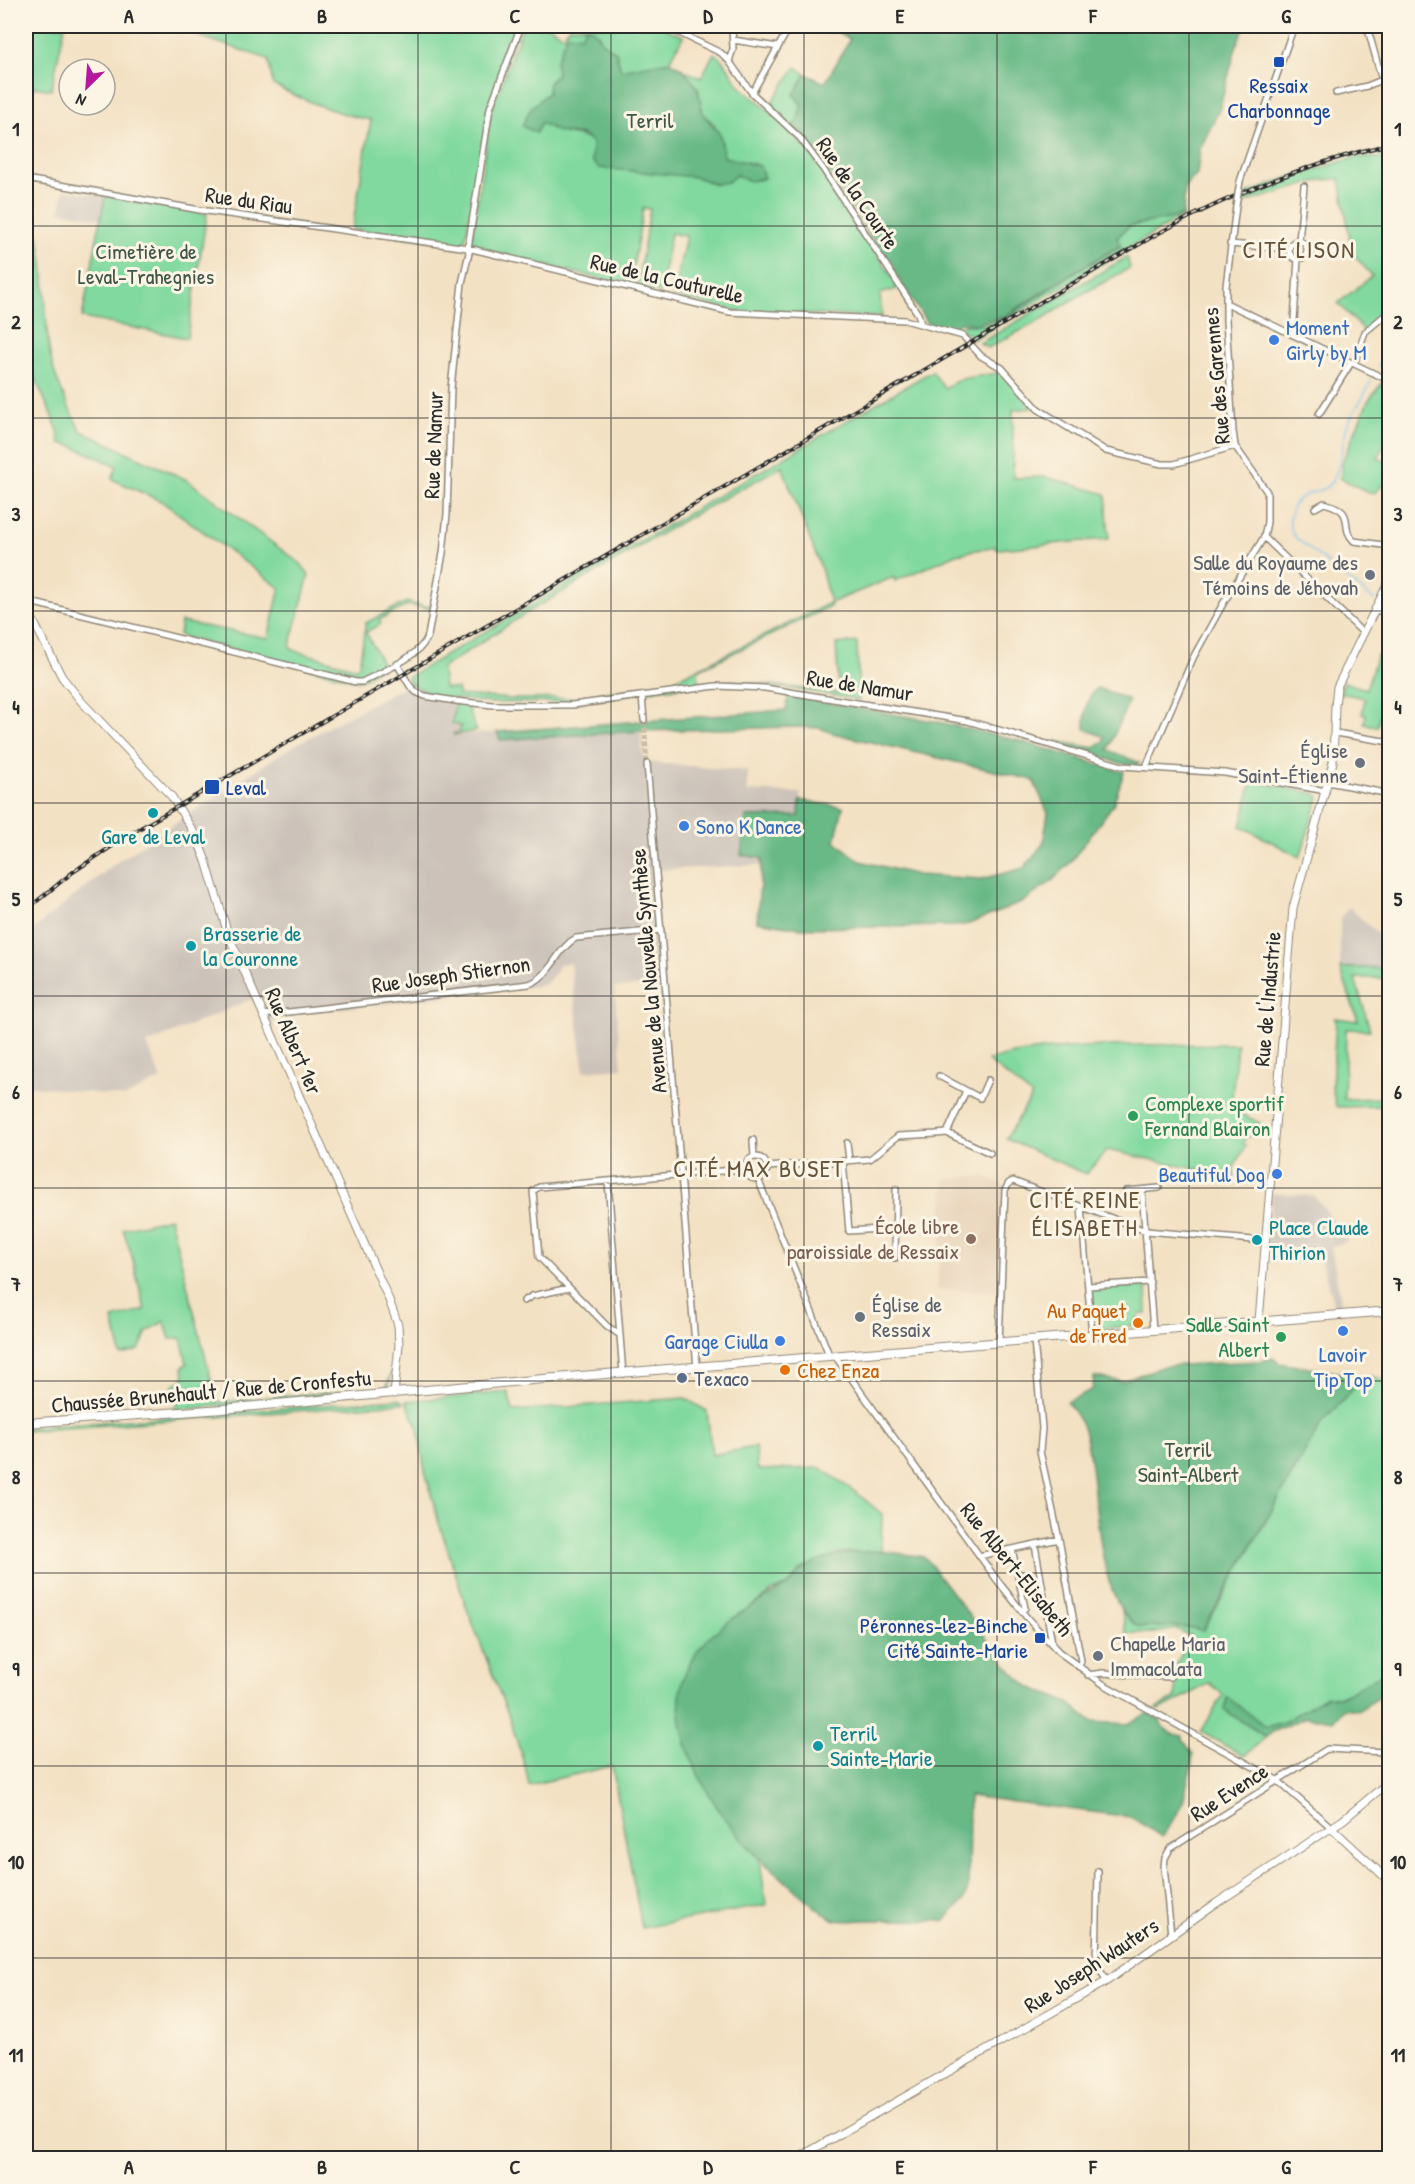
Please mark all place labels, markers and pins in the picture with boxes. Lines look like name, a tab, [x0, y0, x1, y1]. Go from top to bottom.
marker: Ressaix Charbonnage	[1272, 55, 1286, 69]
place label: Ressaix Charbonnage	[1227, 70, 1331, 125]
place label: Moment Girly by M	[1286, 312, 1367, 367]
marker: Moment Girly by M	[1267, 333, 1281, 347]
place label: Salle du Royaume des Témoins de Jéhovah	[1193, 547, 1358, 602]
marker: Salle du Royaume des Témoins de Jéhovah	[1363, 568, 1377, 582]
place label: Église Saint-Étienne	[1238, 735, 1348, 790]
marker: Église Saint-Étienne	[1353, 756, 1367, 770]
place label: Leval	[226, 772, 266, 802]
marker: Leval	[203, 778, 221, 796]
marker: Gare de Leval	[146, 806, 160, 820]
place label: Sono K Dance	[696, 811, 802, 841]
marker: Sono K Dance	[677, 819, 691, 833]
place label: Gare de Leval	[101, 821, 205, 851]
place label: Brasserie de la Couronne	[203, 918, 302, 973]
marker: Brasserie de la Couronne	[184, 939, 198, 953]
place label: Complexe sportif Fernand Blairon	[1144, 1088, 1284, 1143]
marker: Complexe sportif Fernand Blairon	[1126, 1109, 1140, 1123]
place label: Beautiful Dog	[1158, 1159, 1265, 1189]
marker: Beautiful Dog	[1270, 1167, 1284, 1181]
place label: École libre paroissiale de Ressaix	[787, 1211, 959, 1266]
place label: Place Claude Thirion	[1269, 1212, 1369, 1267]
marker: École libre paroissiale de Ressaix	[964, 1232, 978, 1246]
marker: Place Claude Thirion	[1250, 1233, 1264, 1247]
place label: Église de Ressaix	[872, 1289, 942, 1344]
place label: Au Paquet de Fred	[1047, 1295, 1126, 1350]
place label: Salle Saint Albert	[1186, 1309, 1269, 1364]
marker: Église de Ressaix	[853, 1310, 867, 1324]
marker: Au Paquet de Fred	[1131, 1316, 1145, 1330]
marker: Lavoir Tip Top	[1336, 1324, 1350, 1338]
place label: Garage Ciulla	[664, 1326, 768, 1356]
marker: Salle Saint Albert	[1274, 1330, 1288, 1344]
marker: Garage Ciulla	[773, 1334, 787, 1348]
place label: Lavoir Tip Top	[1314, 1339, 1373, 1394]
place label: Chez Enza	[797, 1355, 880, 1385]
place label: Texaco	[694, 1363, 749, 1393]
marker: Chez Enza	[778, 1363, 792, 1377]
marker: Texaco	[675, 1371, 689, 1385]
place label: Péronnes-lez-Binche Cité Sainte-Marie	[860, 1610, 1028, 1665]
place label: Chapelle Maria Immacolata	[1110, 1628, 1226, 1683]
marker: Péronnes-lez-Binche Cité Sainte-Marie	[1033, 1631, 1047, 1645]
marker: Chapelle Maria Immacolata	[1091, 1649, 1105, 1663]
place label: Terril Sainte-Marie	[830, 1718, 933, 1773]
marker: Terril Sainte-Marie	[811, 1739, 825, 1753]

